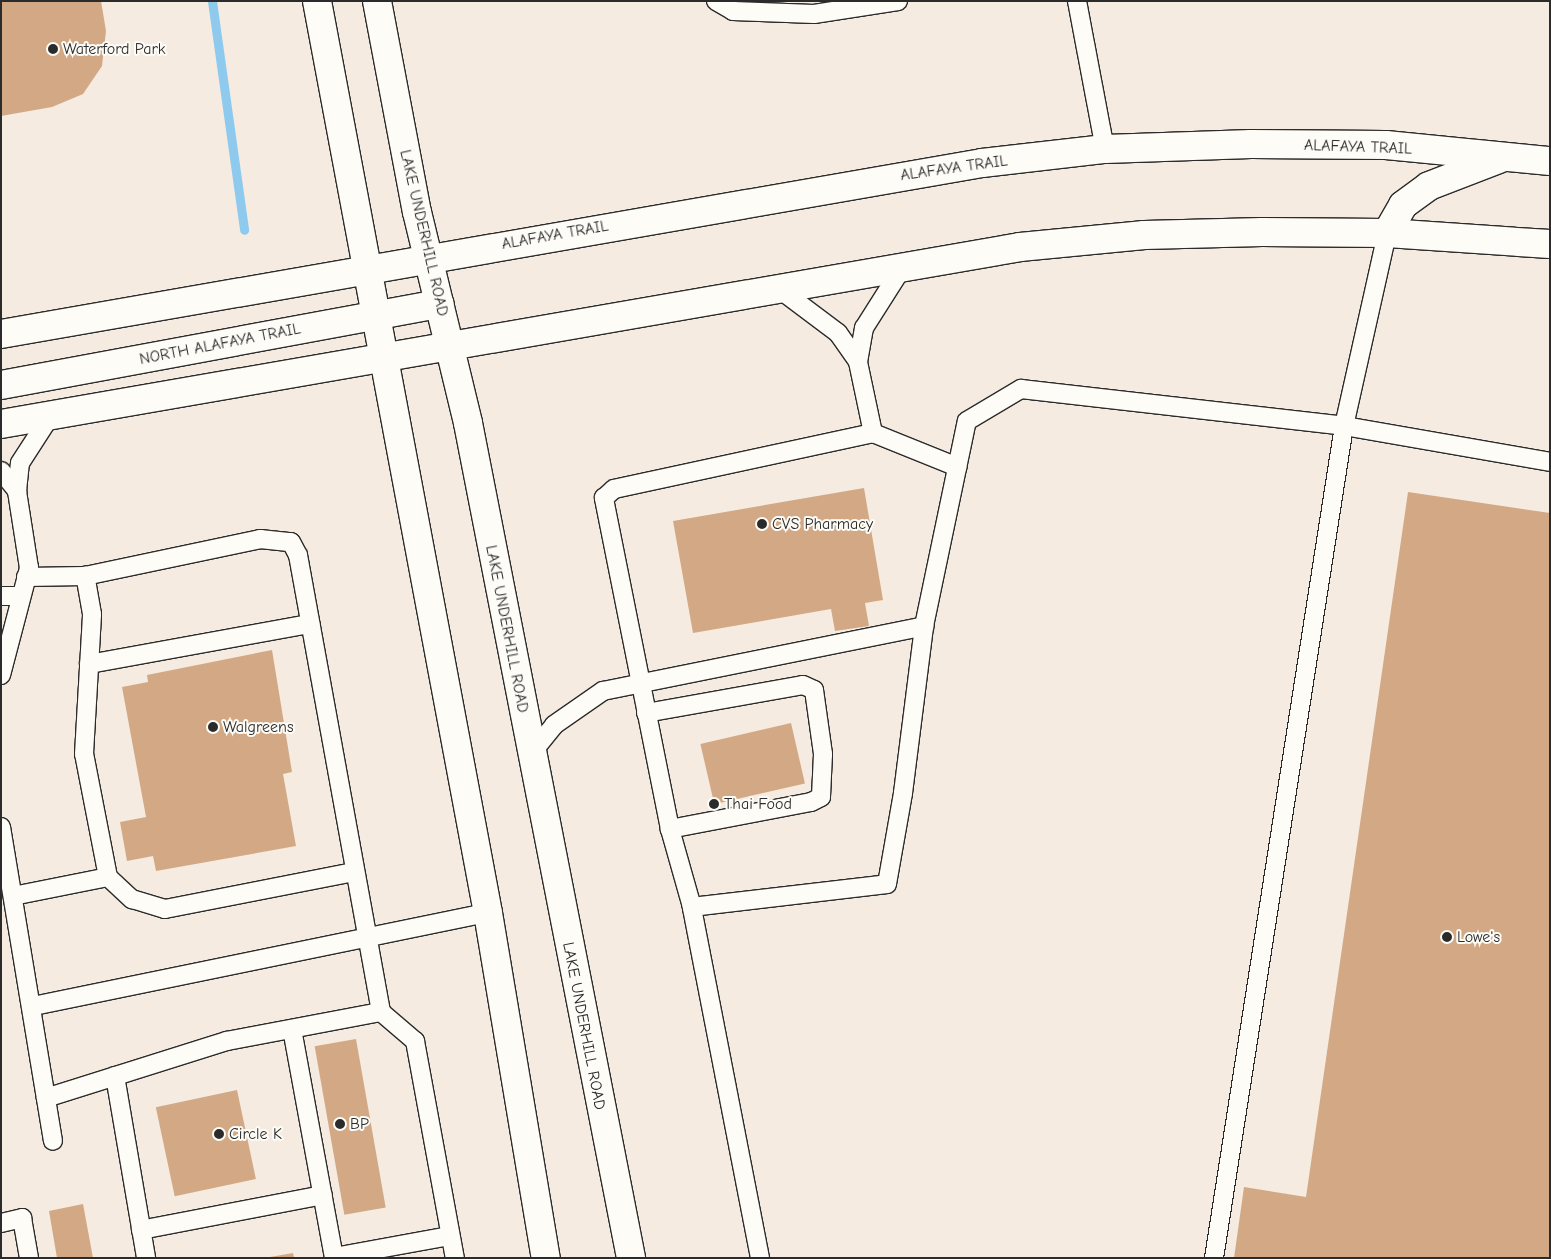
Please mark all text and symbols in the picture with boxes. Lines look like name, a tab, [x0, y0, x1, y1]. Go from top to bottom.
place label: Waterford Park	[63, 39, 165, 59]
marker: Waterford Park	[47, 43, 59, 55]
street label: ALAFAYA TRAIL	[1304, 136, 1412, 158]
street label: LAKE UNDERHILL ROAD	[395, 148, 453, 318]
street label: ALAFAYA TRAIL	[899, 151, 1009, 185]
street label: ALAFAYA TRAIL	[500, 216, 610, 254]
street label: NORTH ALAFAYA TRAIL	[138, 319, 302, 369]
place label: CVS Pharmacy	[772, 514, 873, 534]
marker: CVS Pharmacy	[756, 518, 768, 530]
street label: LAKE UNDERHILL ROAD	[481, 544, 533, 714]
place label: Walgreens	[223, 717, 294, 737]
marker: Walgreens	[207, 721, 219, 733]
place label: Thai Food	[724, 794, 792, 814]
marker: Thai Food	[708, 798, 720, 810]
place label: Lowe's	[1457, 927, 1500, 947]
marker: Lowe's	[1441, 931, 1453, 943]
street label: LAKE UNDERHILL ROAD	[558, 941, 610, 1111]
place label: BP	[350, 1114, 369, 1134]
marker: BP	[334, 1118, 346, 1130]
place label: Circle K	[229, 1124, 282, 1144]
marker: Circle K	[213, 1128, 225, 1140]

